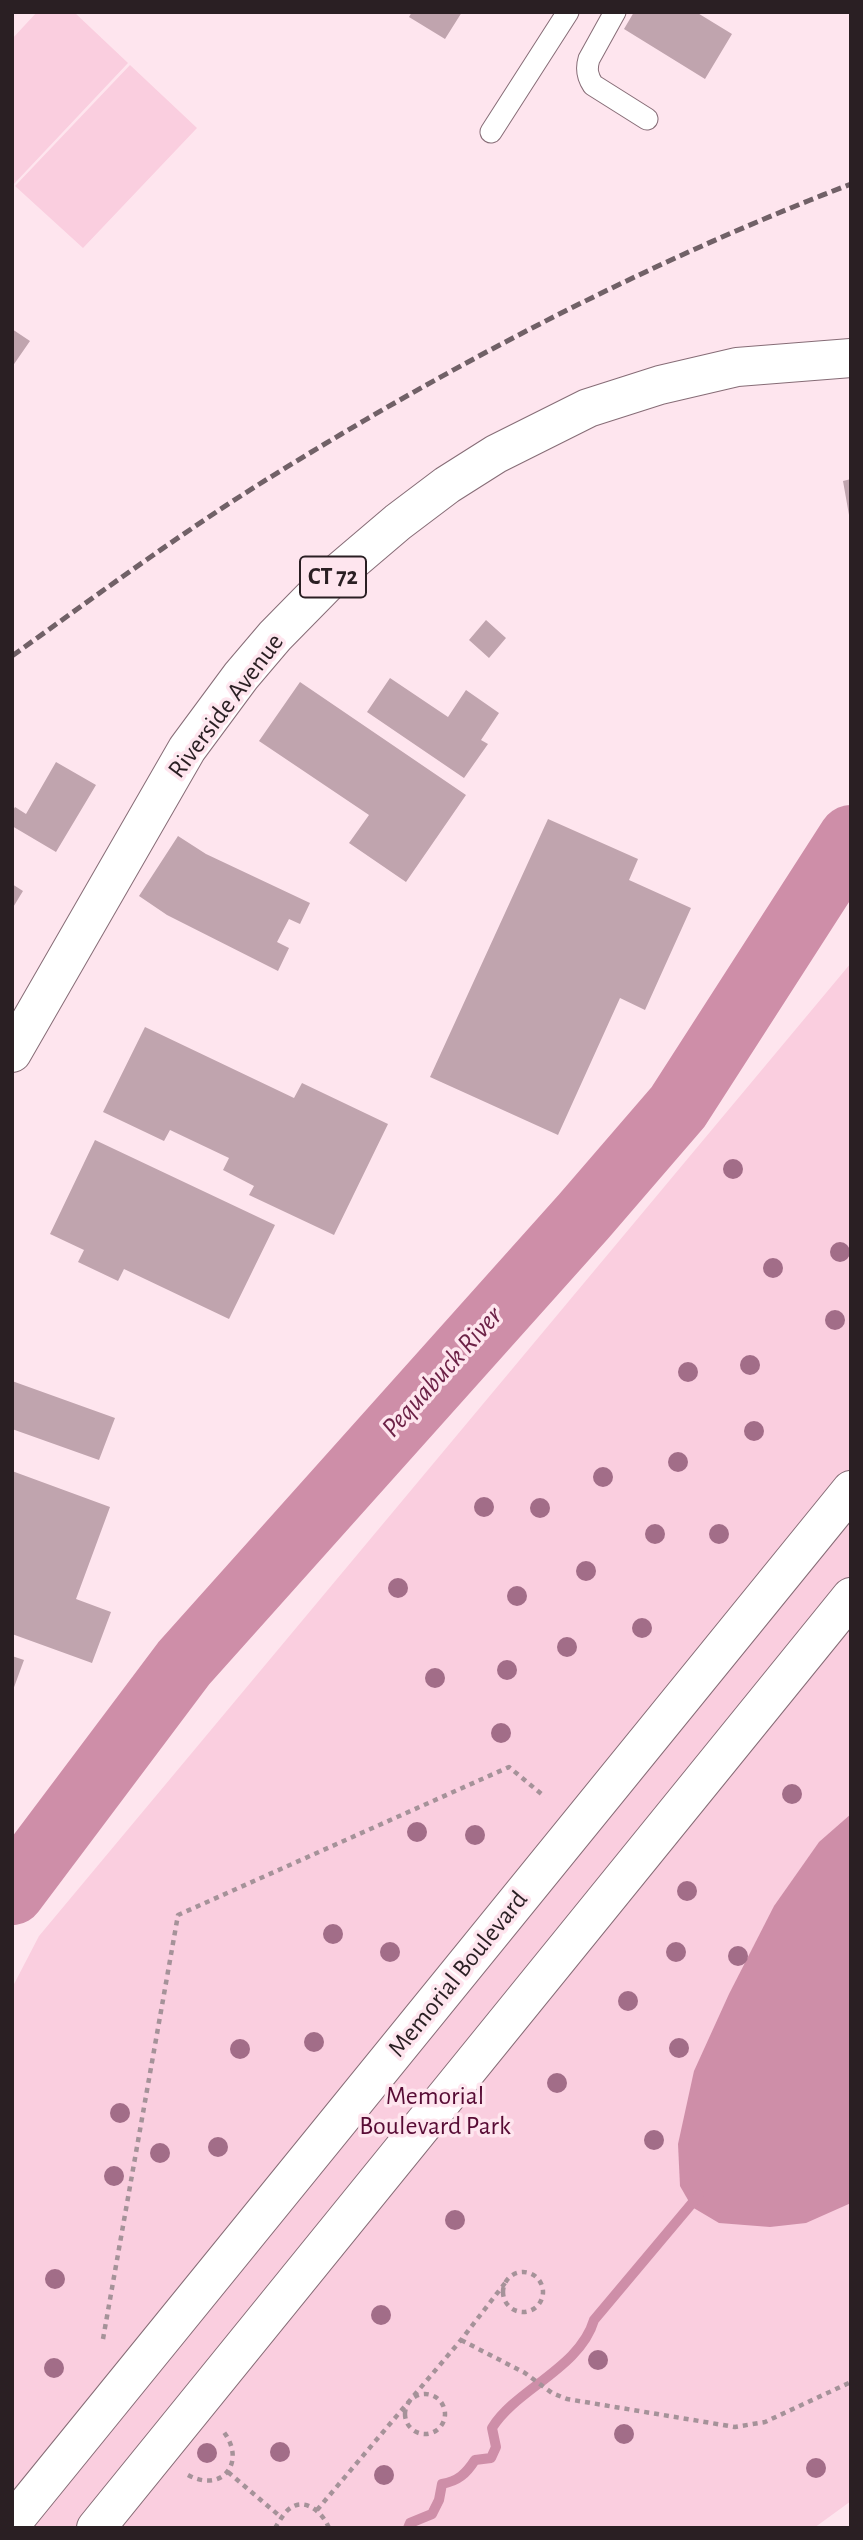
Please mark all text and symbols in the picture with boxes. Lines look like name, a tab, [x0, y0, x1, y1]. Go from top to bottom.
road number: CT 72	[300, 556, 366, 598]
street label: Riverside Avenue	[161, 627, 291, 785]
water label: Pequabuck River	[374, 1300, 510, 1444]
street label: Memorial Boulevard	[381, 1885, 535, 2063]
park label: Memorial Boulevard Park	[359, 2080, 511, 2142]

